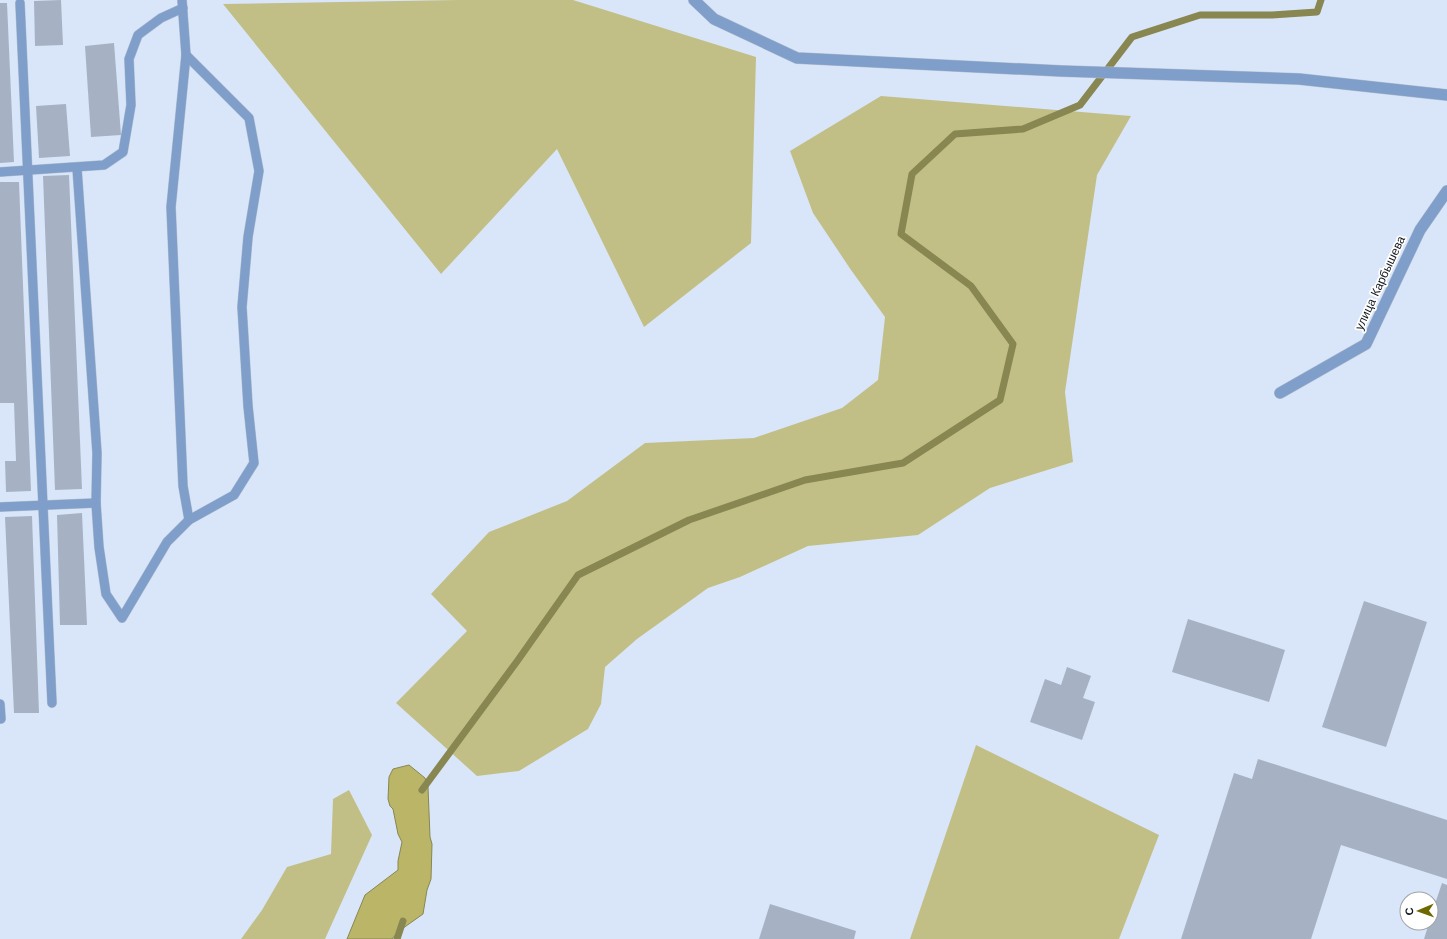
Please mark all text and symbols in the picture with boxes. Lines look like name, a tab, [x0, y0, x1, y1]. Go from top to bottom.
street label: улица Карбышева	[1352, 233, 1408, 332]
north arrow	[1399, 891, 1439, 931]
text: С	[1403, 907, 1416, 916]

